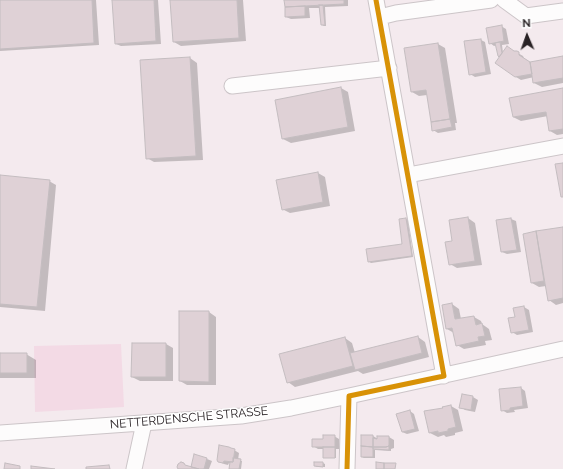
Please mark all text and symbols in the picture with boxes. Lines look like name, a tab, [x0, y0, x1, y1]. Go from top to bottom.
north arrow	[507, 16, 547, 56]
text: N	[522, 17, 531, 30]
street label: NETTERDENSCHE STRASSE	[109, 404, 269, 432]

